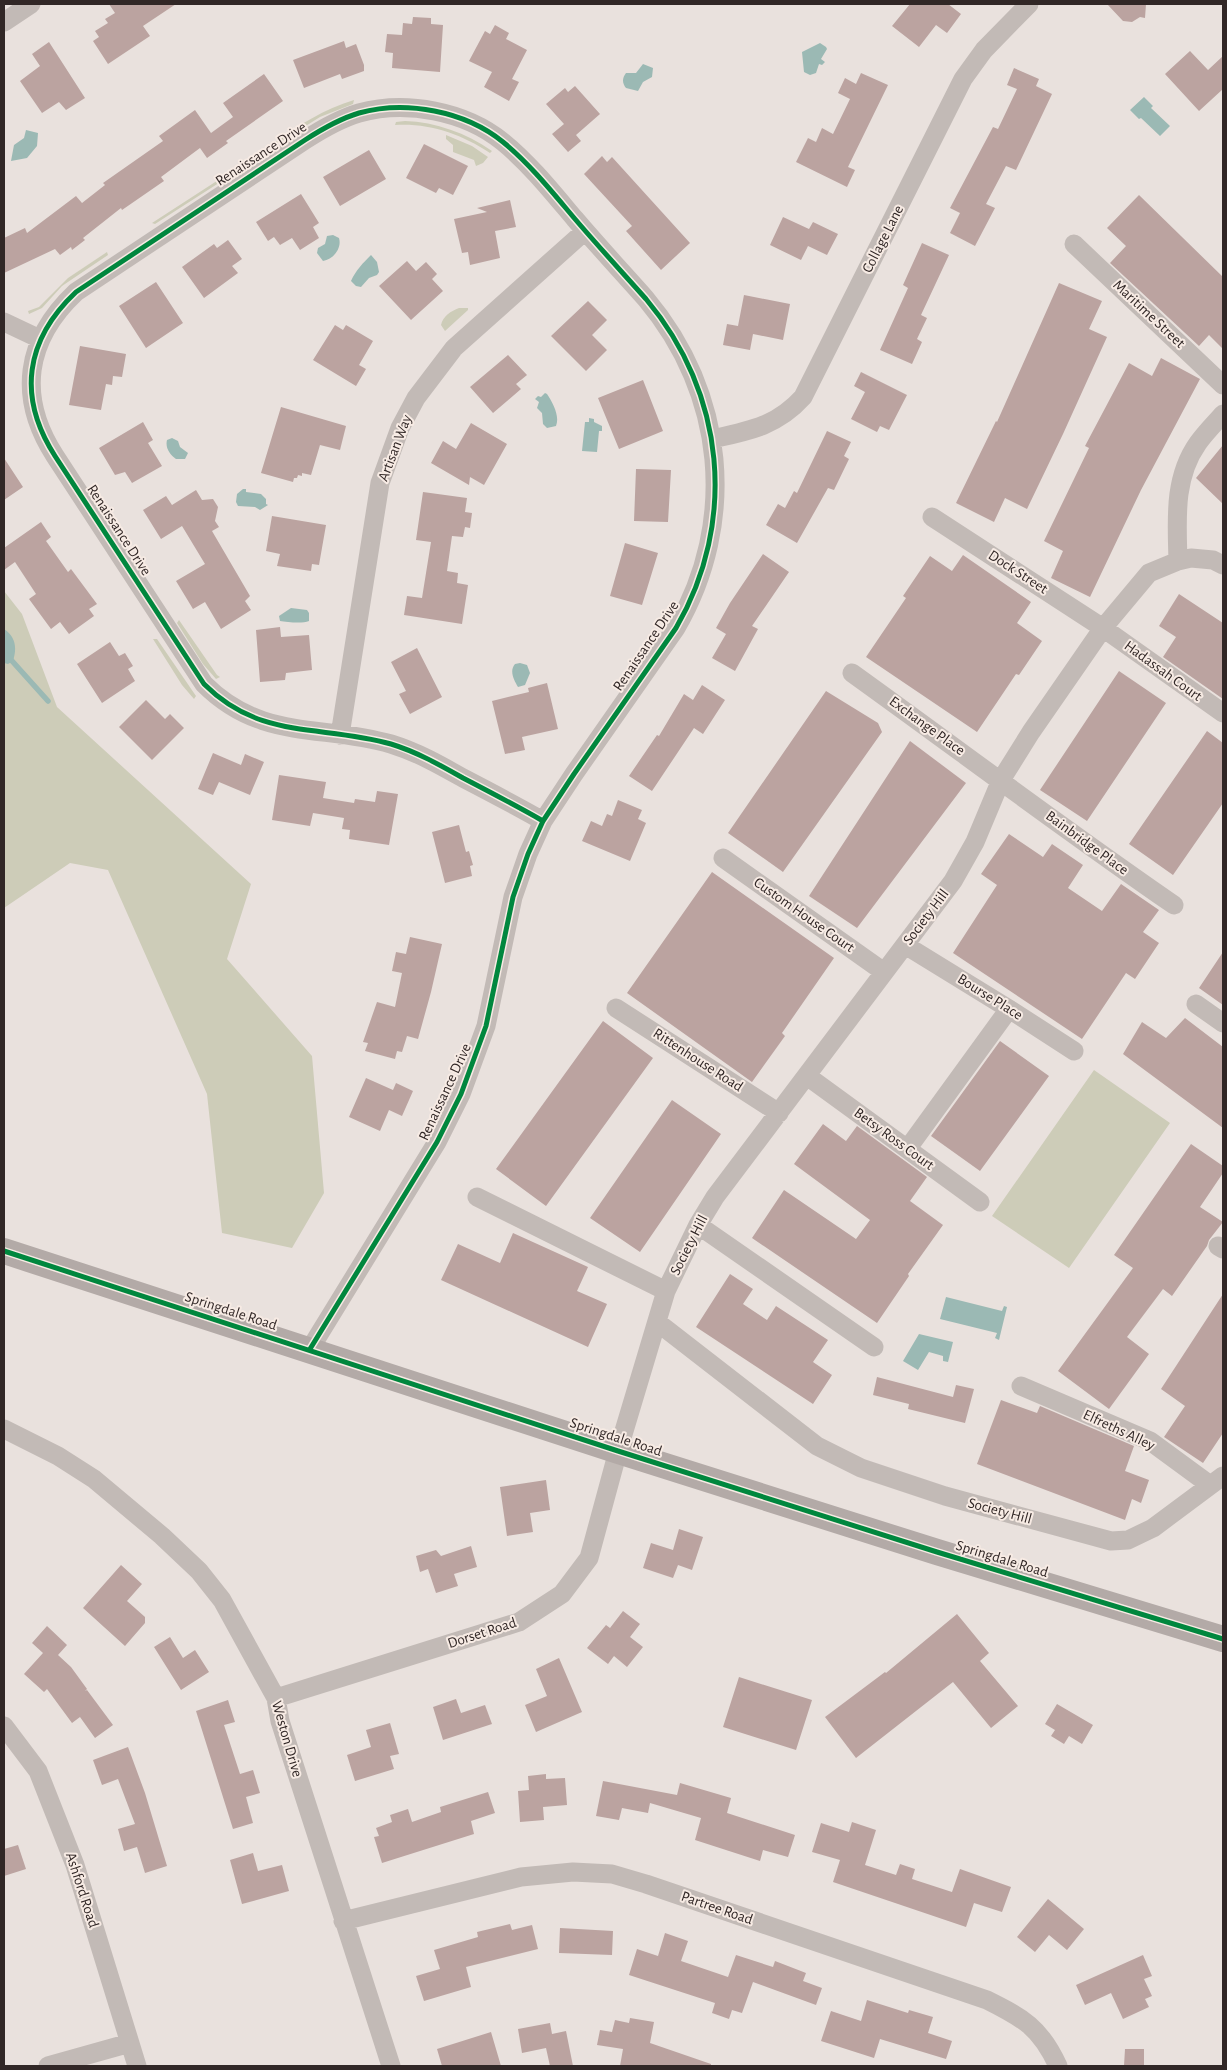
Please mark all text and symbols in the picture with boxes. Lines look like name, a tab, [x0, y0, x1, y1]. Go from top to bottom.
street label: Renaissance Drive	[213, 119, 309, 189]
street label: Collage Lane	[860, 203, 906, 275]
street label: Maritime Street	[1110, 277, 1188, 351]
street label: Artisan Way	[375, 412, 415, 483]
street label: Renaissance Drive	[84, 482, 154, 578]
street label: Dock Street	[986, 547, 1051, 597]
street label: Renaissance Drive	[610, 598, 682, 694]
street label: Hadassah Court	[1121, 638, 1205, 704]
street label: Exchange Place	[886, 694, 968, 758]
street label: Bainbridge Place	[1043, 808, 1131, 878]
street label: Custom House Court	[751, 875, 857, 955]
street label: Society Hill	[900, 886, 952, 948]
street label: Bourse Place	[955, 971, 1025, 1023]
street label: Rittenhouse Road	[650, 1026, 746, 1095]
street label: Renaissance Drive	[416, 1041, 474, 1143]
street label: Betsy Ross Court	[851, 1105, 937, 1173]
street label: Society Hill	[667, 1212, 711, 1278]
street label: Springdale Road	[183, 1289, 279, 1333]
street label: Elfreths Alley	[1081, 1407, 1158, 1453]
street label: Springdale Road	[568, 1415, 664, 1459]
street label: Society Hill	[966, 1495, 1034, 1527]
street label: Springdale Road	[954, 1538, 1050, 1580]
street label: Dorset Road	[446, 1615, 518, 1651]
street label: Weston Drive	[269, 1699, 305, 1779]
street label: Ashford Road	[63, 1850, 101, 1930]
street label: Partree Road	[679, 1889, 755, 1927]

